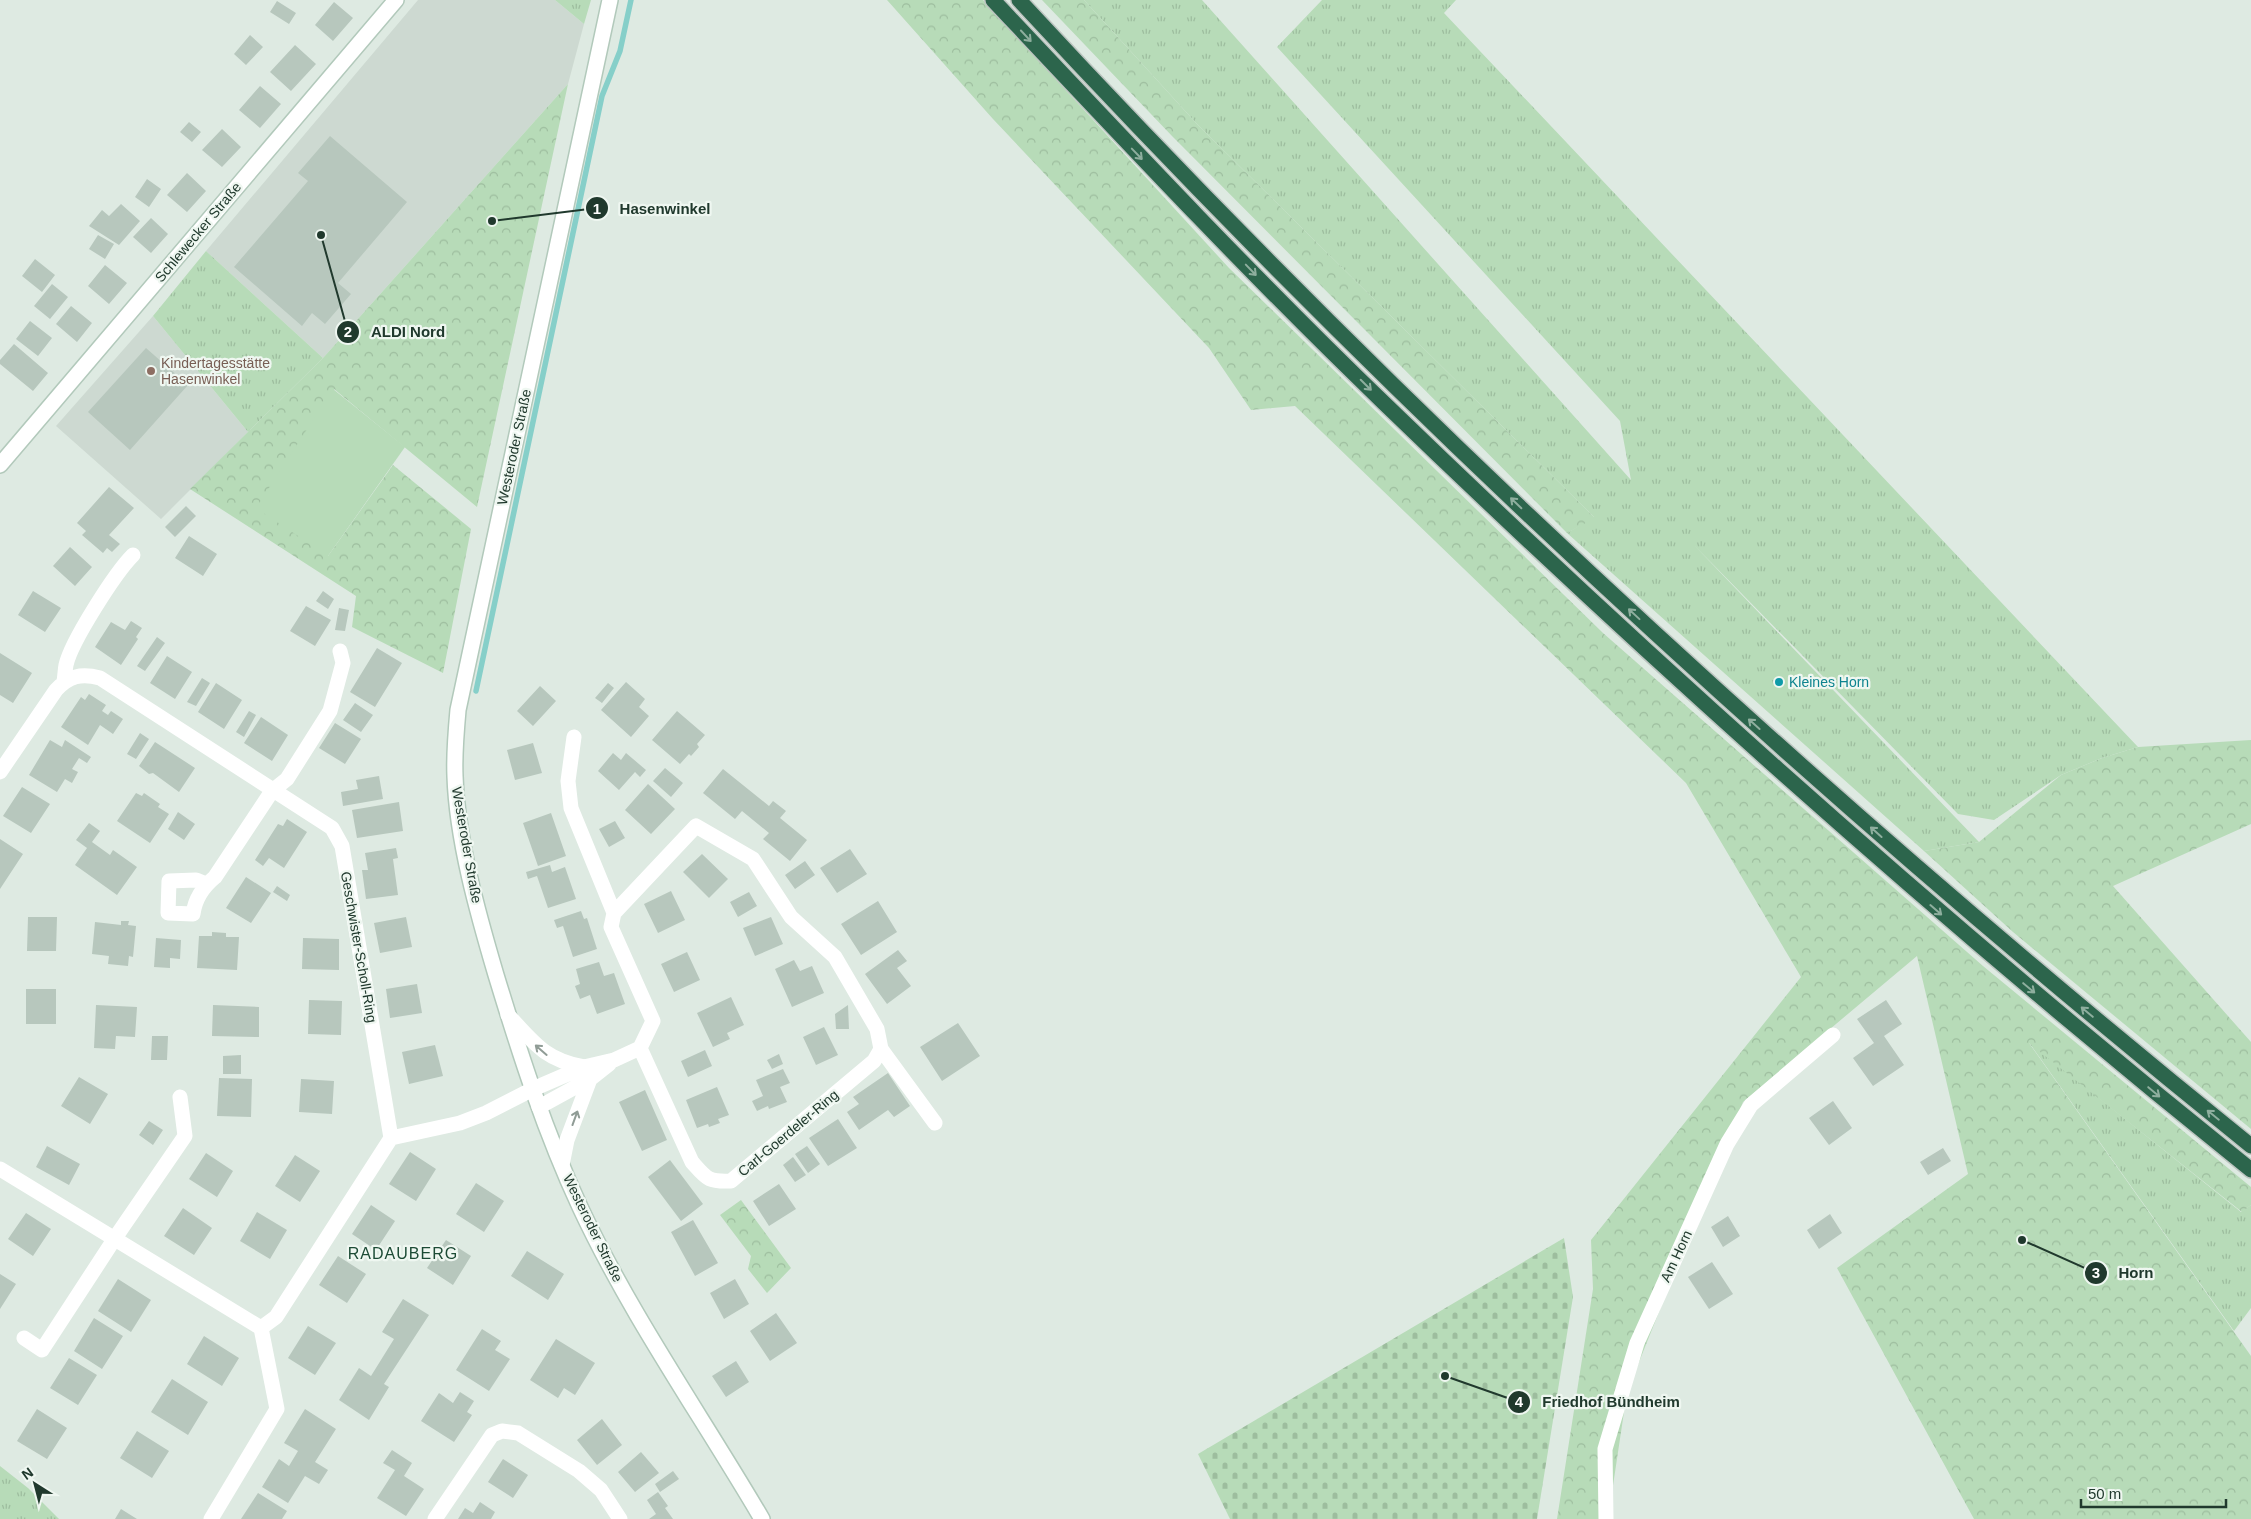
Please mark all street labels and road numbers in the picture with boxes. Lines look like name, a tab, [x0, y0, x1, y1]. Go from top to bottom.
street label: Schlewecker Straße	[152, 179, 245, 285]
street label: Westeroder Straße	[494, 387, 534, 506]
street label: Westeroder Straße	[449, 785, 485, 905]
street label: Geschwister-Scholl-Ring	[338, 870, 380, 1024]
street label: Carl-Goerdeler-Ring	[735, 1086, 841, 1180]
street label: Westeroder Straße	[560, 1171, 626, 1285]
street label: Am Horn	[1657, 1228, 1695, 1284]

